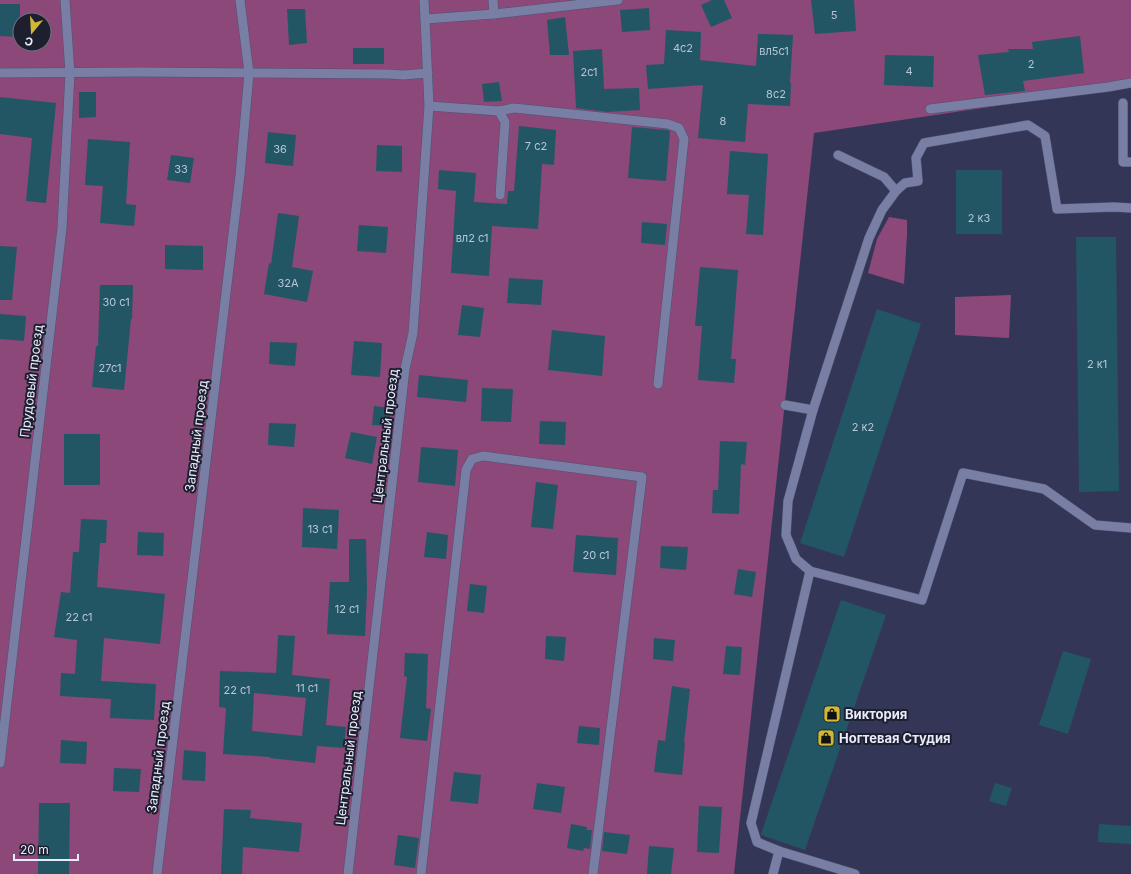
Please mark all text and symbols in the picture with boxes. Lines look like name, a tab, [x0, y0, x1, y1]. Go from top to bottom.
house number: 5	[831, 8, 838, 22]
north arrow	[12, 12, 52, 52]
text: С	[23, 34, 35, 49]
house number: 4с2	[673, 41, 693, 55]
house number: вл5с1	[759, 44, 789, 58]
house number: 2	[1028, 57, 1034, 71]
house number: 4	[905, 64, 913, 78]
house number: 2с1	[580, 65, 598, 79]
house number: 8с2	[766, 87, 786, 101]
house number: 8	[720, 114, 727, 128]
house number: 7 с2	[525, 139, 547, 153]
house number: 36	[273, 142, 287, 156]
house number: 33	[174, 162, 188, 176]
house number: 2 к3	[968, 211, 990, 225]
house number: вл2 с1	[456, 231, 488, 245]
house number: 32А	[277, 276, 299, 290]
house number: 30 с1	[102, 295, 130, 309]
street label: Прудовый проезд	[16, 324, 46, 438]
house number: 2 к1	[1087, 357, 1107, 371]
house number: 27с1	[99, 361, 121, 375]
street label: Центральный проезд	[369, 368, 401, 504]
street label: Западный проезд	[181, 379, 211, 493]
house number: 2 к2	[852, 420, 874, 434]
house number: 13 с1	[308, 522, 332, 536]
house number: 20 с1	[582, 548, 610, 562]
house number: 12 с1	[335, 602, 359, 616]
house number: 22 с1	[66, 610, 92, 624]
house number: 11 с1	[296, 681, 318, 695]
house number: 22 с1	[224, 683, 250, 697]
street label: Центральный проезд	[332, 690, 364, 826]
street label: Западный проезд	[143, 700, 173, 814]
shop icon: Виктория	[822, 704, 842, 724]
place label: Виктория	[845, 706, 907, 722]
shop icon: Ногтевая Студия	[816, 728, 836, 748]
place label: Ногтевая Студия	[839, 730, 951, 746]
scale bar	[14, 836, 78, 862]
text: 20 m	[20, 842, 49, 857]

